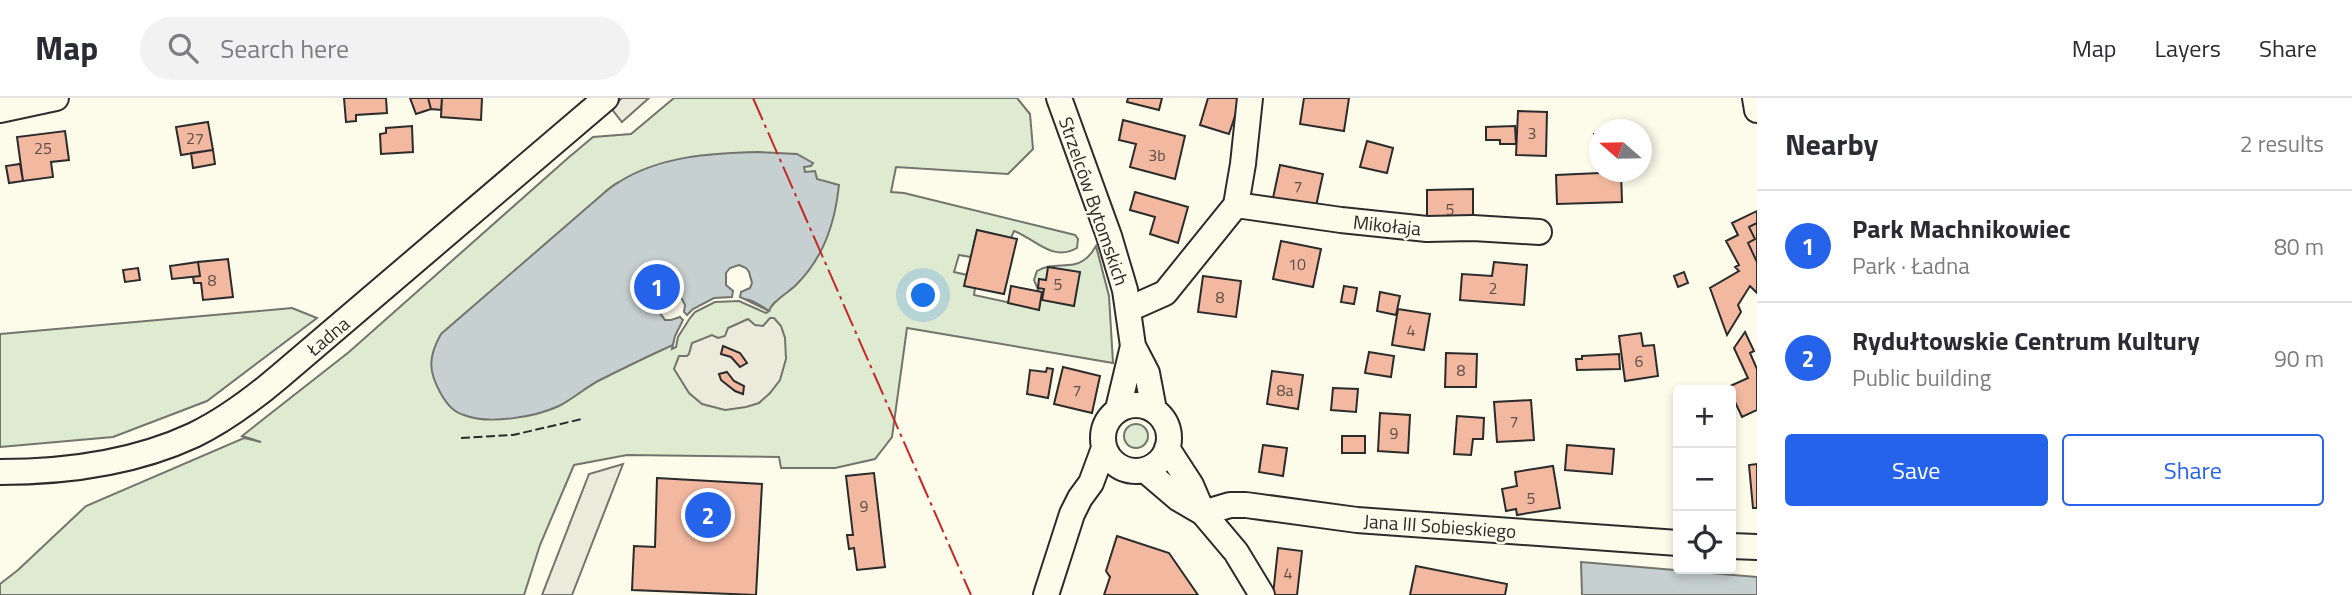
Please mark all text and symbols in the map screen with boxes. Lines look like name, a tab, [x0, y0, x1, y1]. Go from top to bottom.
search box	[140, 17, 630, 80]
text: Map	[35, 23, 98, 73]
icon: search	[164, 29, 202, 67]
text: Search here	[220, 29, 349, 68]
text: Map	[2072, 30, 2117, 66]
text: Layers	[2155, 30, 2221, 66]
text: Share	[2259, 30, 2317, 66]
street label: Strzelców Bytomskich	[1052, 113, 1137, 289]
north arrow	[1589, 119, 1652, 182]
house number: 3	[1528, 121, 1536, 145]
text: Nearby	[1785, 121, 1878, 167]
house number: 27	[186, 126, 204, 150]
text: 2 results	[2240, 126, 2324, 161]
house number: 25	[34, 136, 52, 160]
house number: 3b	[1148, 143, 1166, 167]
house number: 7	[1294, 174, 1302, 198]
house number: 5	[1446, 197, 1455, 221]
street label: Mikołaja	[1352, 207, 1423, 243]
text: Park Machnikowiec	[1852, 209, 2071, 248]
text: 1	[1802, 229, 1814, 264]
text: 80 m	[2274, 229, 2324, 264]
text: Park · Ładna	[1852, 248, 1970, 283]
house number: 10	[1288, 252, 1306, 276]
pin: 1	[634, 261, 680, 313]
house number: 8	[208, 268, 217, 292]
house number: 5	[1054, 272, 1063, 296]
house number: 2	[1489, 276, 1497, 300]
your location	[906, 278, 940, 312]
house number: 8	[1216, 285, 1225, 309]
street label: Ładna	[299, 309, 356, 363]
house number: 4	[1407, 318, 1416, 342]
text: Rydułtowskie Centrum Kultury	[1852, 321, 2200, 360]
text: 2	[1802, 341, 1814, 376]
text: 90 m	[2274, 341, 2324, 376]
house number: 6	[1635, 349, 1644, 373]
house number: 8	[1457, 358, 1466, 382]
text: Public building	[1852, 360, 1991, 395]
house number: 7	[1073, 378, 1081, 402]
house number: 8a	[1277, 378, 1293, 402]
map controls	[1673, 385, 1736, 574]
button: +	[1673, 385, 1736, 448]
house number: 7	[1510, 409, 1518, 433]
house number: 9	[1390, 421, 1399, 445]
button: Save	[1785, 434, 2048, 506]
button: Share	[2062, 434, 2324, 506]
button: −	[1673, 448, 1736, 511]
house number: 5	[1527, 486, 1536, 510]
pin: 2	[685, 489, 731, 541]
house number: 9	[860, 494, 869, 518]
street label: Jana III Sobieskiego	[1363, 506, 1517, 545]
button: locate	[1673, 511, 1736, 574]
house number: 4	[1284, 561, 1293, 585]

